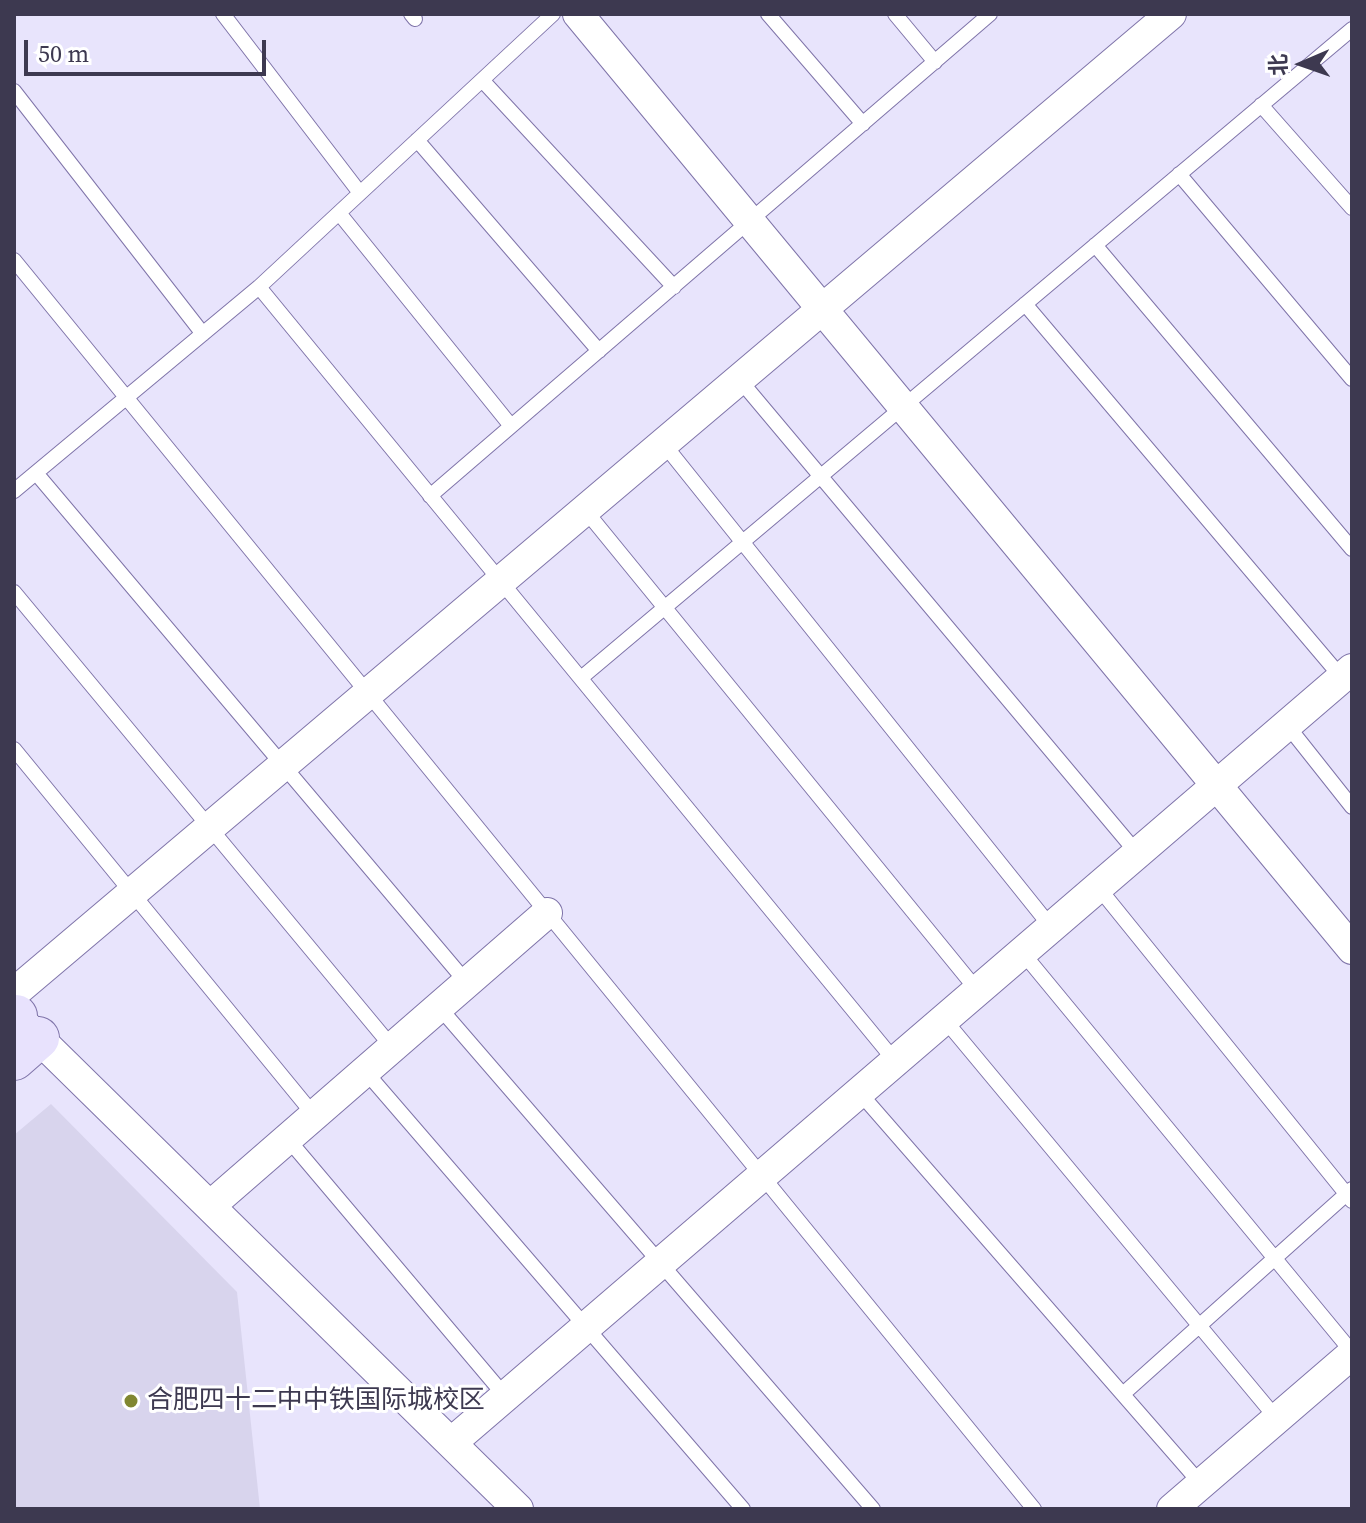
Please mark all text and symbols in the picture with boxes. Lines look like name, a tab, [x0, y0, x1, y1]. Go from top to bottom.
scale bar	[28, 24, 270, 74]
north arrow	[1262, 24, 1342, 104]
text: 50 m	[38, 37, 89, 70]
text: 北	[1263, 53, 1293, 76]
place label: 合肥四十二中中铁国际城校区	[147, 1385, 485, 1417]
marker: 合肥四十二中中铁国际城校区	[122, 1392, 140, 1410]

